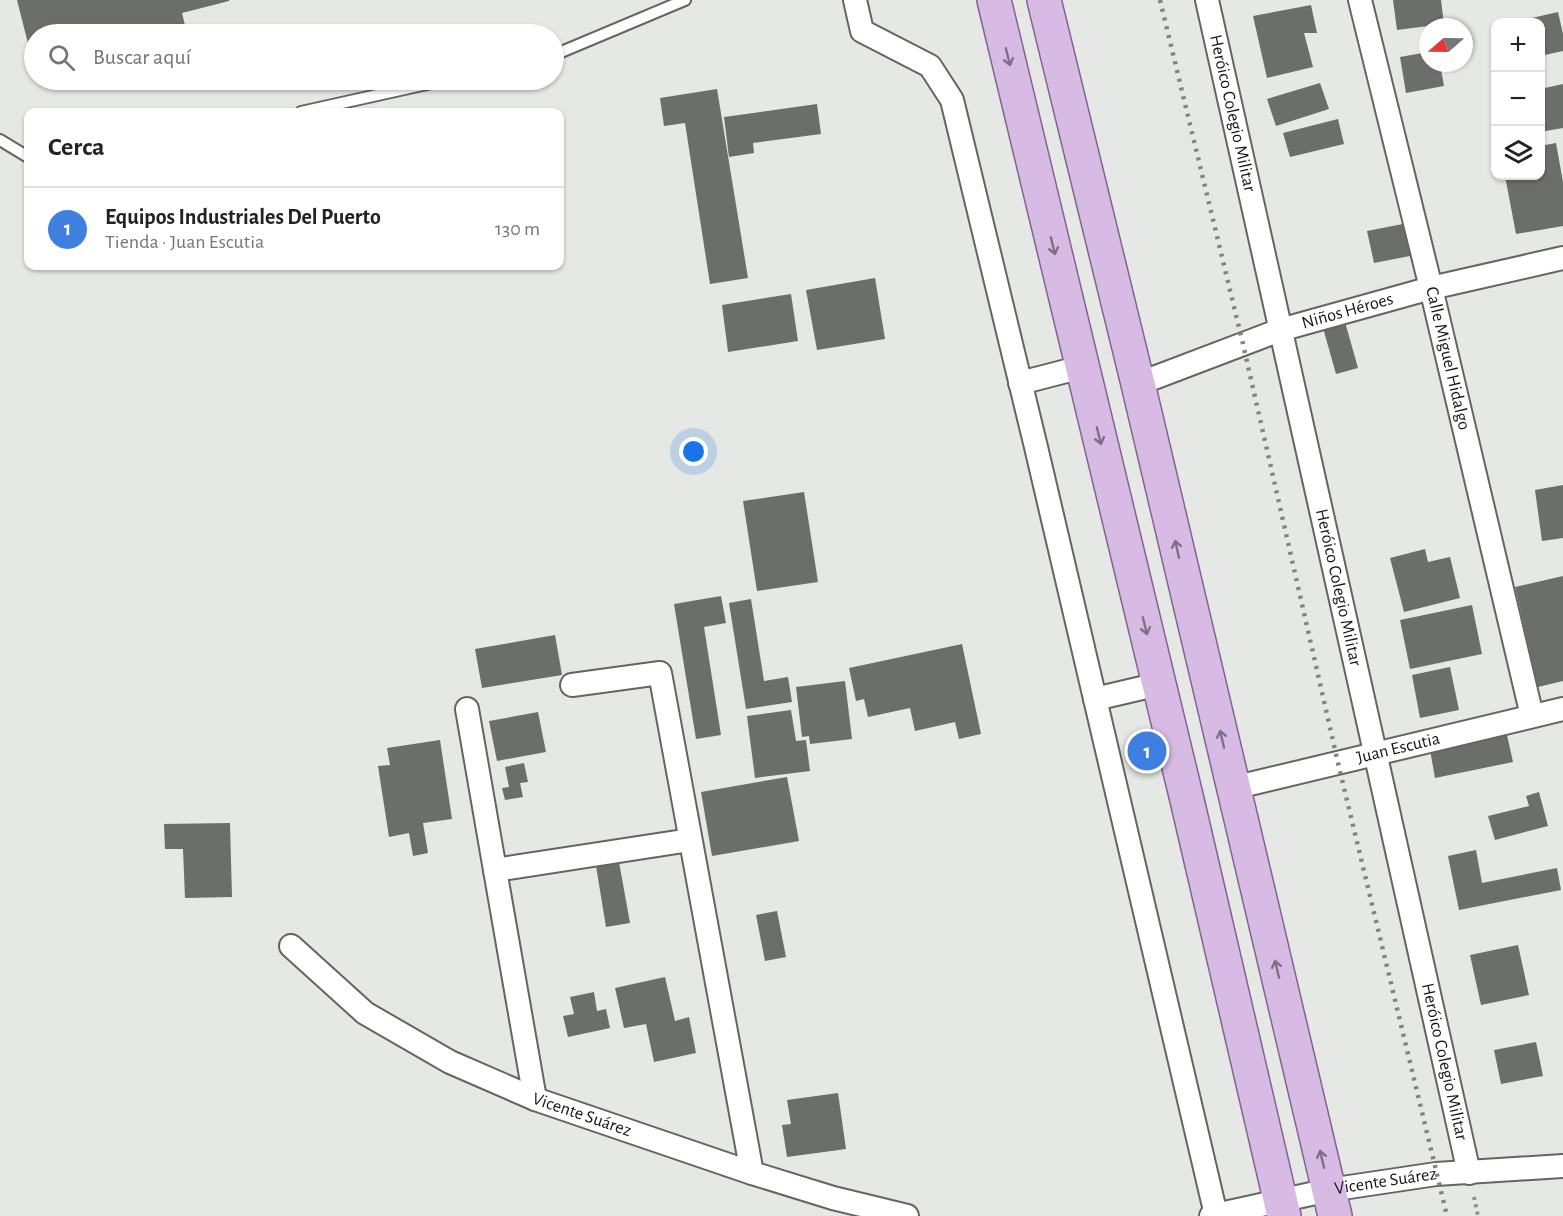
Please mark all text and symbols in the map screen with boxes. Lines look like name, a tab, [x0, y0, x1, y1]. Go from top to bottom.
north arrow	[1419, 18, 1473, 72]
map controls	[1491, 18, 1545, 180]
button: +	[1491, 18, 1545, 72]
search box	[24, 24, 564, 90]
street label: Heróico Colegio Militar	[1206, 33, 1259, 194]
icon: search	[45, 41, 78, 74]
text: Buscar aquí	[93, 46, 191, 68]
one-way arrow	[1002, 47, 1014, 66]
button: −	[1491, 72, 1545, 126]
button: layers	[1491, 126, 1545, 180]
text: Cerca	[48, 134, 105, 160]
text: Equipos Industriales Del Puerto	[105, 206, 381, 228]
text: 1	[64, 219, 71, 239]
text: 130 m	[495, 219, 540, 239]
text: Tienda · Juan Escutia	[105, 232, 264, 252]
one-way arrow	[1048, 237, 1060, 256]
street label: Calle Miguel Hidalgo	[1422, 285, 1473, 432]
street label: Niños Héroes	[1300, 290, 1395, 333]
one-way arrow	[1093, 426, 1105, 445]
your location	[679, 437, 708, 466]
street label: Heróico Colegio Militar	[1312, 507, 1365, 668]
one-way arrow	[1171, 540, 1183, 559]
one-way arrow	[1139, 616, 1151, 635]
pin: 1	[1128, 728, 1166, 774]
one-way arrow	[1215, 730, 1227, 749]
street label: Juan Escutia	[1355, 730, 1442, 767]
one-way arrow	[1270, 960, 1282, 979]
street label: Heróico Colegio Militar	[1418, 982, 1470, 1142]
street label: Vicente Suárez	[530, 1090, 633, 1140]
one-way arrow	[1315, 1150, 1327, 1169]
street label: Vicente Suárez	[1333, 1165, 1438, 1198]

